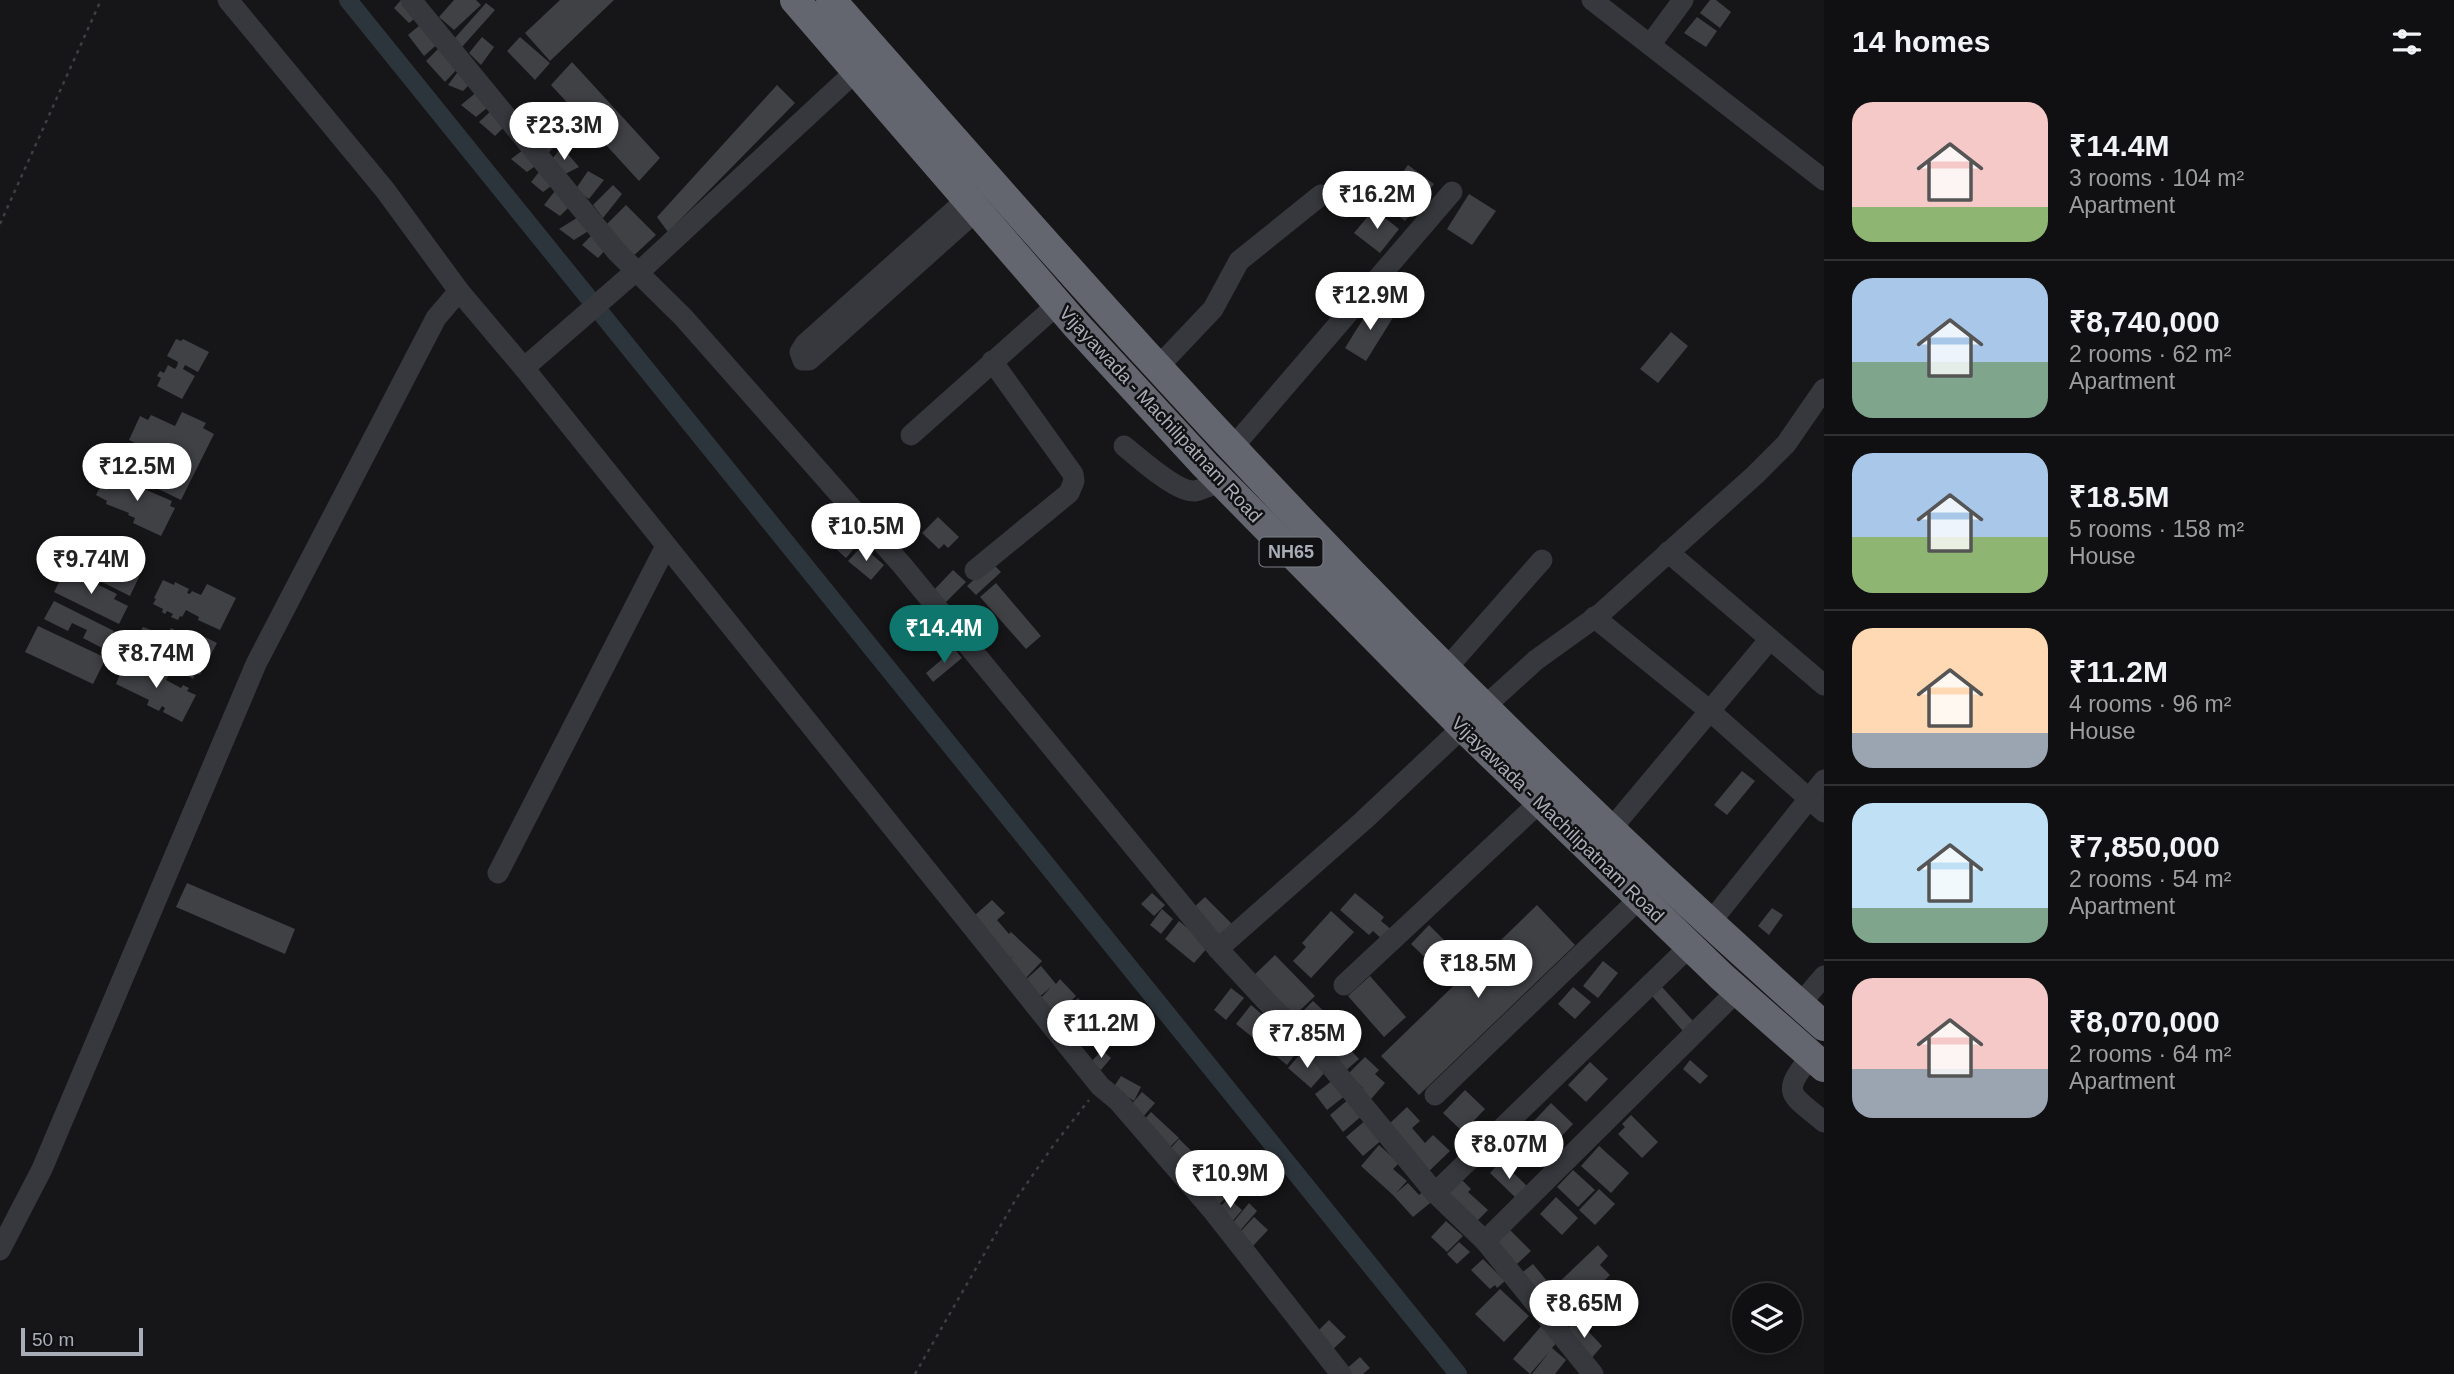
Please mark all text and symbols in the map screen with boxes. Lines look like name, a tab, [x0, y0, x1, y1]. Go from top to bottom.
icon: filters	[2388, 23, 2426, 61]
text: 14 homes	[1852, 25, 1990, 58]
pin: ₹23.3M	[507, 102, 621, 162]
text: ₹23.3M	[525, 112, 603, 138]
text: ₹14.4M	[2069, 129, 2170, 162]
icon: home	[1908, 130, 1992, 214]
text: 3 rooms · 104 m²	[2069, 165, 2244, 191]
pin: ₹16.2M	[1320, 172, 1434, 231]
text: ₹16.2M	[1338, 181, 1416, 207]
text: Apartment	[2069, 192, 2175, 218]
pin: ₹12.9M	[1313, 272, 1427, 332]
text: ₹12.9M	[1331, 282, 1409, 308]
street label: Vijayawada - Machilipatnam Road	[1055, 302, 1266, 526]
text: ₹8,740,000	[2069, 305, 2220, 338]
icon: home	[1908, 306, 1992, 390]
text: 2 rooms · 62 m²	[2069, 341, 2231, 367]
text: Apartment	[2069, 368, 2175, 394]
pin: ₹12.5M	[80, 444, 194, 503]
text: ₹12.5M	[98, 453, 176, 479]
text: ₹18.5M	[2069, 480, 2170, 513]
icon: home	[1908, 481, 1992, 565]
pin: ₹10.5M	[809, 504, 923, 563]
text: ₹10.5M	[827, 513, 905, 539]
text: 5 rooms · 158 m²	[2069, 516, 2244, 542]
pin: ₹9.74M	[34, 536, 148, 596]
road number: NH65	[1260, 538, 1322, 566]
text: House	[2069, 543, 2135, 569]
text: ₹9.74M	[52, 546, 130, 572]
pin: ₹14.4M	[887, 606, 1001, 665]
text: ₹14.4M	[905, 615, 983, 641]
pin: ₹8.74M	[99, 630, 213, 690]
text: ₹8.74M	[117, 640, 195, 666]
text: ₹11.2M	[2069, 655, 2168, 688]
icon: home	[1908, 656, 1992, 740]
text: 4 rooms · 96 m²	[2069, 691, 2231, 717]
street label: Vijayawada - Machilipatnam Road	[1447, 712, 1668, 927]
text: House	[2069, 718, 2135, 744]
text: ₹7,850,000	[2069, 830, 2220, 863]
icon: home	[1908, 831, 1992, 915]
text: 2 rooms · 54 m²	[2069, 866, 2231, 892]
text: Apartment	[2069, 893, 2175, 919]
pin: ₹18.5M	[1421, 940, 1535, 1000]
text: ₹18.5M	[1439, 950, 1517, 976]
pin: ₹11.2M	[1044, 1000, 1158, 1060]
text: ₹8,070,000	[2069, 1005, 2220, 1038]
icon: home	[1908, 1006, 1992, 1090]
text: ₹11.2M	[1063, 1010, 1139, 1036]
pin: ₹7.85M	[1250, 1010, 1364, 1070]
text: ₹7.85M	[1268, 1020, 1346, 1046]
text: 2 rooms · 64 m²	[2069, 1041, 2231, 1067]
text: Apartment	[2069, 1068, 2175, 1094]
pin: ₹8.07M	[1452, 1122, 1566, 1181]
text: ₹8.07M	[1470, 1131, 1548, 1157]
pin: ₹10.9M	[1173, 1150, 1287, 1210]
text: ₹10.9M	[1191, 1160, 1269, 1186]
pin: ₹8.65M	[1527, 1280, 1641, 1340]
map controls	[1732, 1283, 1802, 1353]
button: layers	[1732, 1283, 1802, 1353]
text: ₹8.65M	[1545, 1290, 1623, 1316]
scale bar	[21, 1325, 144, 1357]
text: 50 m	[32, 1329, 74, 1350]

